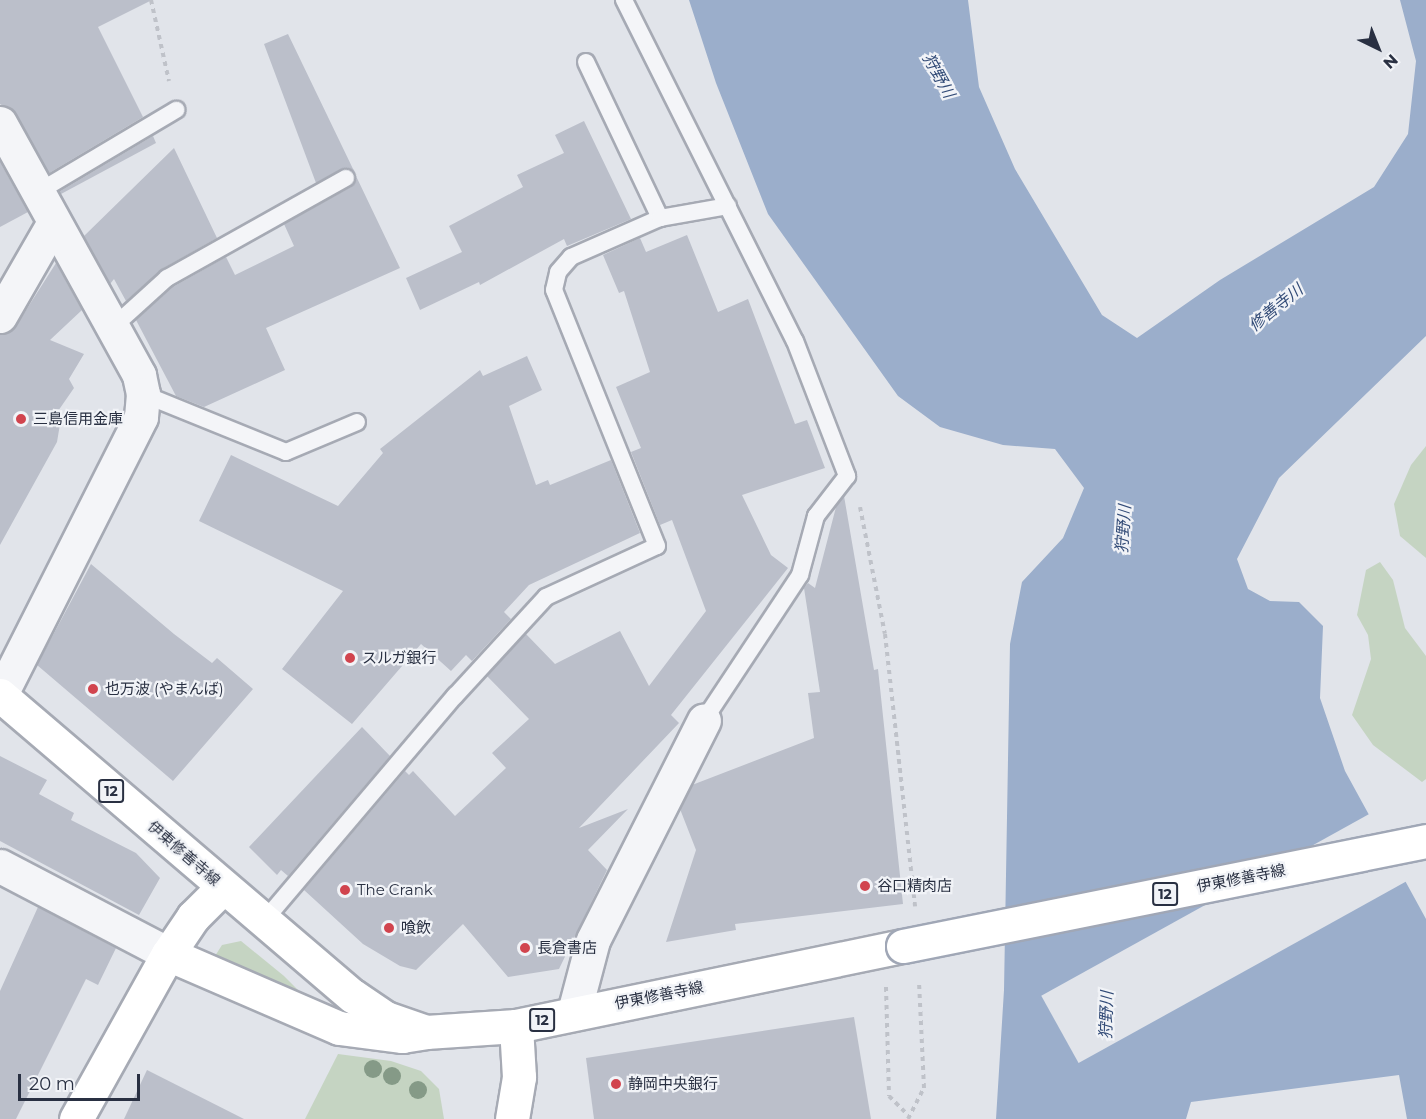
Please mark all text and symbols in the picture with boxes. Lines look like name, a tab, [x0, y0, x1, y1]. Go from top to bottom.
north arrow	[1348, 18, 1408, 78]
water label: 狩野川	[918, 50, 958, 102]
text: N	[1379, 50, 1402, 73]
water label: 修善寺川	[1245, 280, 1307, 336]
place label: 三島信用金庫	[33, 410, 123, 428]
marker: 三島信用金庫	[14, 412, 28, 426]
water label: 狩野川	[1113, 504, 1135, 554]
place label: スルガ銀行	[362, 649, 437, 667]
marker: スルガ銀行	[343, 651, 357, 665]
place label: 也万波 (やまんば)	[105, 680, 224, 698]
marker: 也万波 (やまんば)	[86, 682, 100, 696]
road number: 12	[98, 780, 124, 802]
street label: 伊東修善寺線	[144, 817, 224, 889]
street label: 伊東修善寺線	[1195, 861, 1287, 895]
place label: 谷口精肉店	[877, 877, 952, 895]
marker: 谷口精肉店	[858, 879, 872, 893]
place label: The Crank	[357, 881, 433, 899]
marker: The Crank	[338, 883, 352, 897]
road number: 12	[1152, 883, 1178, 905]
place label: 喰飲	[401, 919, 431, 937]
marker: 喰飲	[382, 921, 396, 935]
place label: 長倉書店	[537, 939, 597, 957]
marker: 長倉書店	[518, 941, 532, 955]
street label: 伊東修善寺線	[613, 978, 705, 1012]
water label: 狩野川	[1097, 991, 1117, 1039]
road number: 12	[528, 1009, 556, 1031]
scale bar	[21, 1062, 142, 1100]
text: 20 m	[29, 1073, 75, 1095]
place label: 静岡中央銀行	[628, 1075, 718, 1093]
marker: 静岡中央銀行	[609, 1077, 623, 1091]

